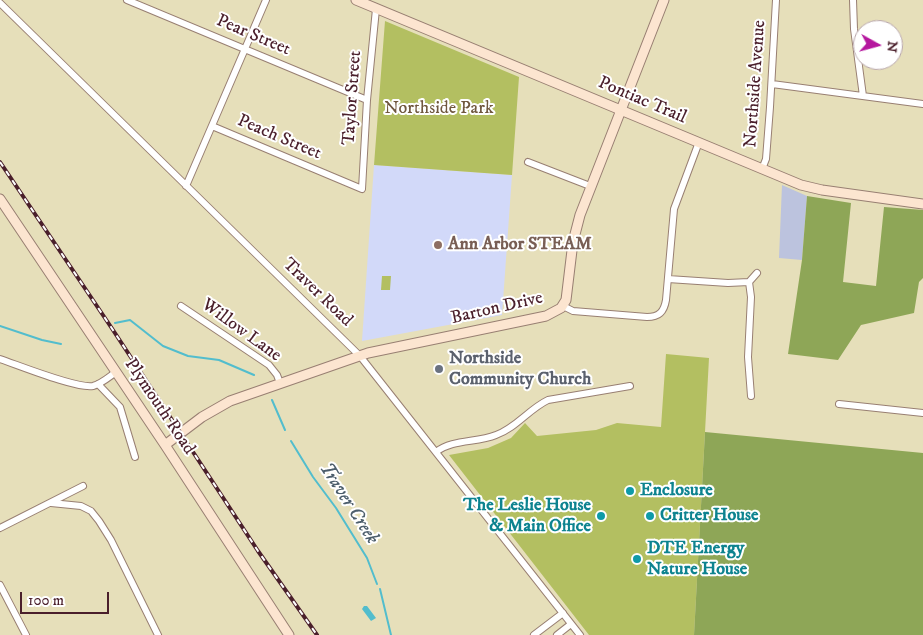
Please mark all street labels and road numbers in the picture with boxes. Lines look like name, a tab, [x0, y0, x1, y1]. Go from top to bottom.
street label: Pear Street	[213, 11, 293, 61]
street label: Northside Avenue	[741, 19, 771, 149]
street label: Taylor Street	[339, 50, 367, 146]
street label: Pontiac Trail	[595, 73, 689, 129]
street label: Peach Street	[234, 111, 324, 165]
street label: Traver Road	[277, 254, 357, 332]
street label: Barton Drive	[449, 288, 545, 330]
street label: Willow Lane	[197, 295, 285, 367]
street label: Plymouth Road	[119, 355, 199, 459]

